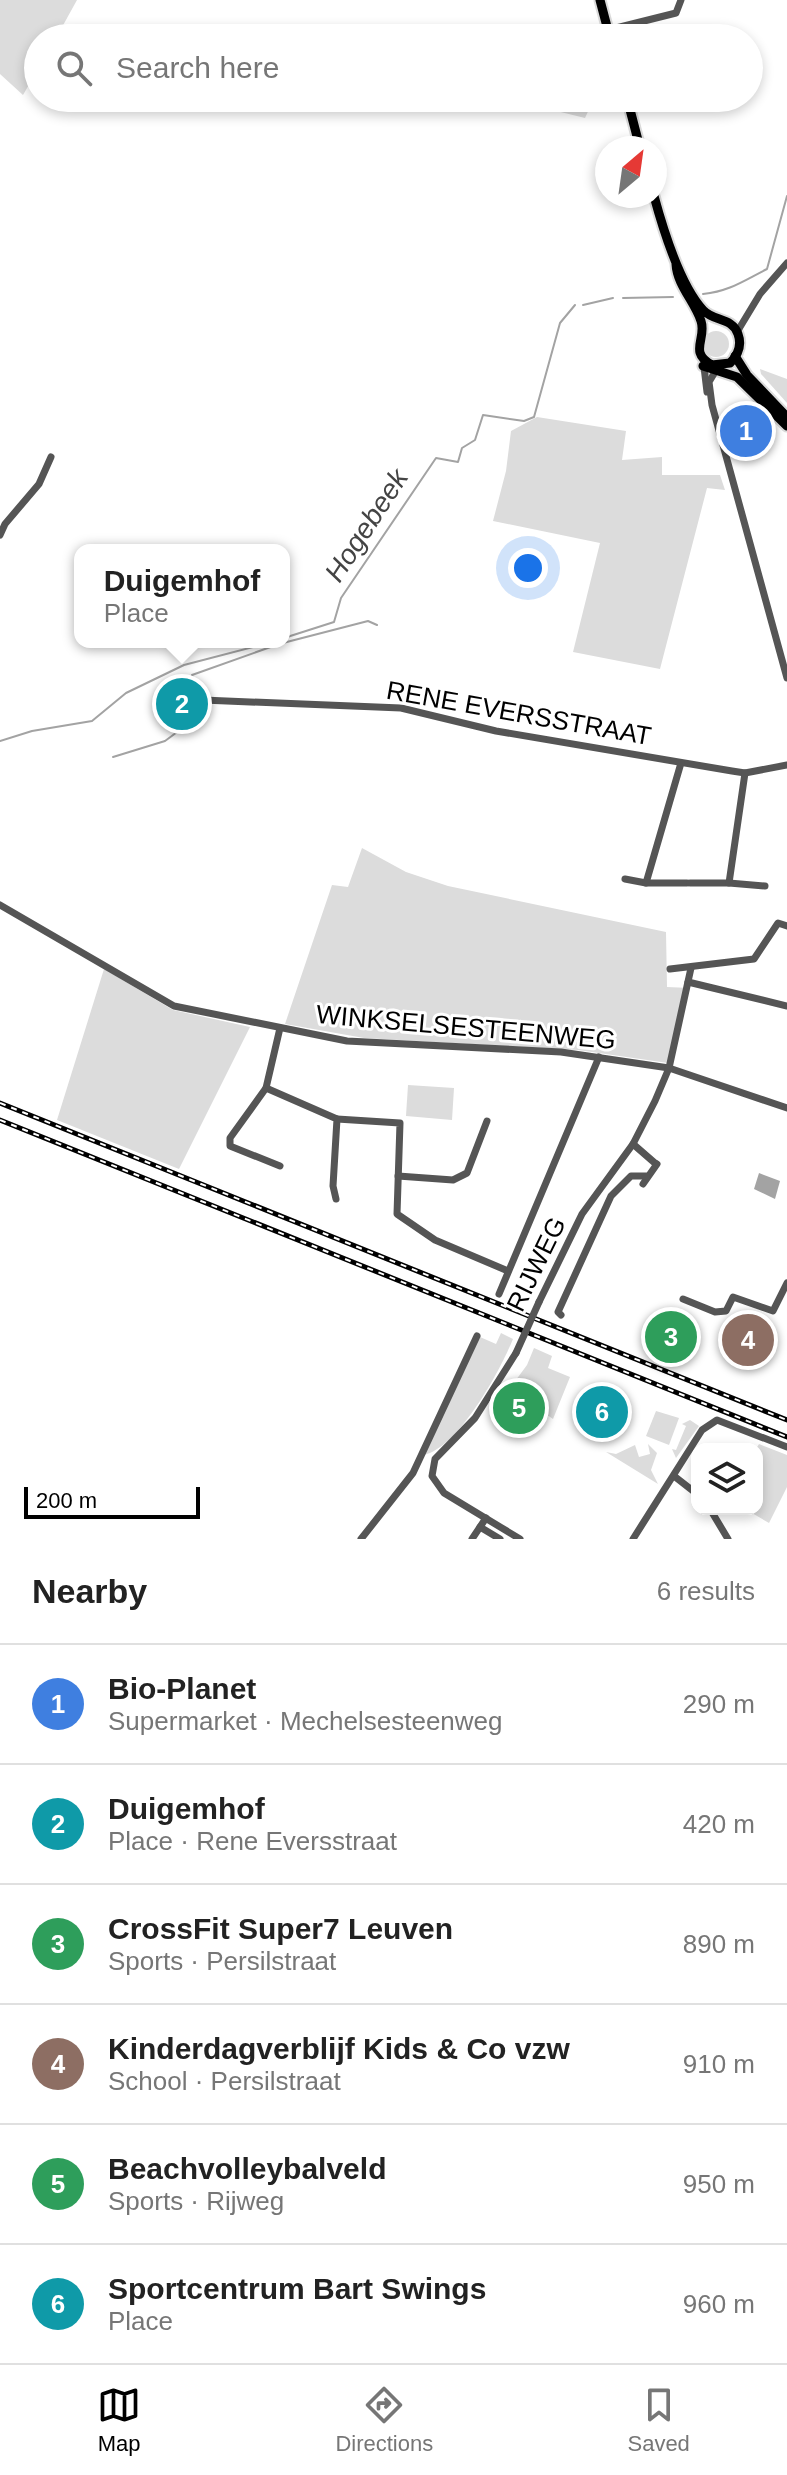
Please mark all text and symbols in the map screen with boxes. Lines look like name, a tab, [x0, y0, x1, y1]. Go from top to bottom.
search box	[24, 24, 763, 112]
icon: search	[52, 46, 96, 90]
text: Search here	[116, 51, 279, 84]
north arrow	[595, 136, 667, 208]
pin: 1	[720, 401, 772, 461]
water label: Hogebeek	[319, 462, 415, 587]
popup	[74, 544, 290, 648]
your location	[508, 548, 548, 588]
text: Duigemhof	[104, 564, 260, 597]
text: Place	[104, 598, 169, 628]
pin: 2	[156, 674, 208, 734]
street label: RENE EVERSSTRAAT	[384, 675, 654, 751]
street label: WINKSELSESTEENWEG	[315, 999, 617, 1055]
street label: RIJWEG	[500, 1212, 572, 1316]
pin: 3	[645, 1307, 697, 1367]
pin: 4	[722, 1310, 774, 1370]
pin: 5	[493, 1378, 545, 1438]
pin: 6	[576, 1382, 628, 1442]
map controls	[691, 1443, 763, 1515]
button: layers	[691, 1443, 763, 1515]
scale bar	[24, 1483, 200, 1519]
text: 200 m	[36, 1488, 97, 1513]
text: Nearby	[32, 1572, 147, 1610]
text: 6 results	[657, 1576, 755, 1606]
text: Bio-Planet	[108, 1672, 256, 1705]
text: 1	[51, 1689, 65, 1719]
text: 290 m	[683, 1689, 755, 1719]
text: Supermarket · Mechelsesteenweg	[108, 1706, 503, 1736]
text: Duigemhof	[108, 1792, 265, 1825]
text: 2	[51, 1809, 65, 1839]
text: 420 m	[683, 1809, 755, 1839]
text: Place · Rene Eversstraat	[108, 1826, 397, 1856]
text: CrossFit Super7 Leuven	[108, 1912, 453, 1945]
text: 3	[51, 1929, 65, 1959]
text: 890 m	[683, 1929, 755, 1959]
text: Sports · Persilstraat	[108, 1946, 336, 1976]
text: Kinderdagverblijf Kids & Co vzw	[108, 2032, 570, 2065]
text: 4	[51, 2049, 65, 2079]
text: 910 m	[683, 2049, 755, 2079]
text: School · Persilstraat	[108, 2066, 341, 2096]
text: Beachvolleybalveld	[108, 2152, 386, 2185]
text: 5	[51, 2169, 65, 2199]
text: 950 m	[683, 2169, 755, 2199]
text: Sports · Rijweg	[108, 2186, 284, 2216]
text: Sportcentrum Bart Swings	[108, 2272, 486, 2305]
text: 6	[51, 2289, 65, 2319]
text: 960 m	[683, 2289, 755, 2319]
text: Place	[108, 2306, 173, 2336]
tab: Map	[97, 2383, 141, 2457]
tab: Directions	[335, 2383, 433, 2457]
tab: Saved	[627, 2383, 690, 2457]

